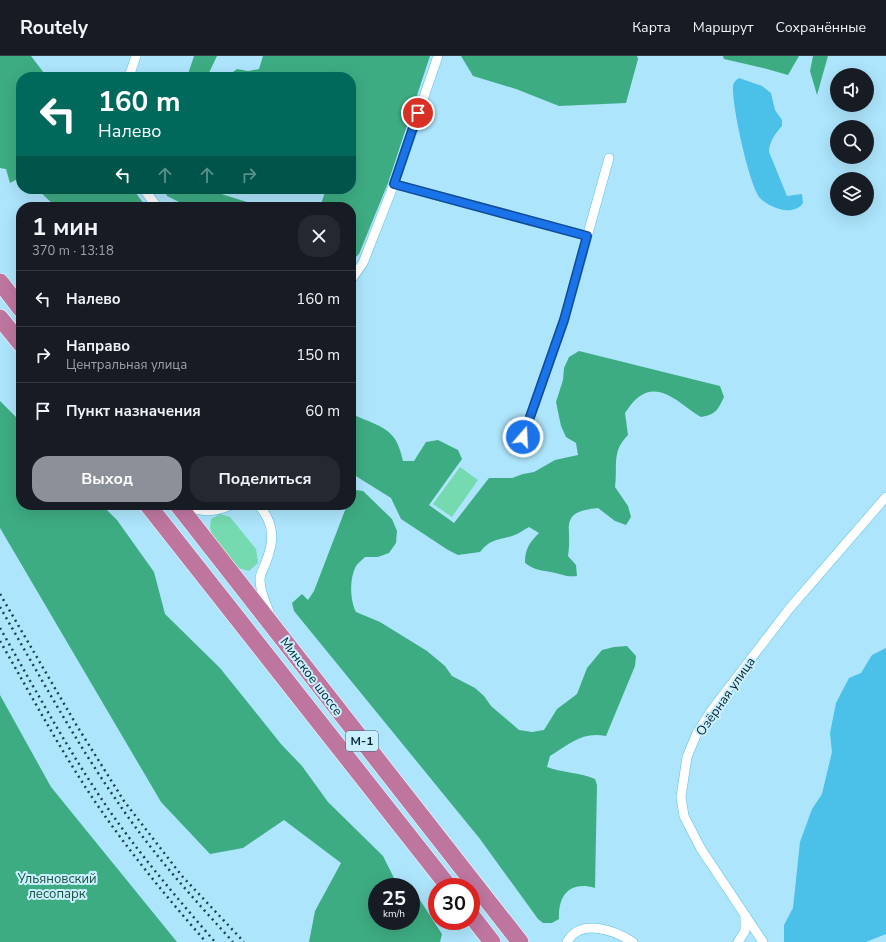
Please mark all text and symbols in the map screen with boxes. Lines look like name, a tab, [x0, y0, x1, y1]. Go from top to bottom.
text: Routely	[20, 15, 88, 41]
text: Карта	[632, 18, 671, 37]
text: Маршрут	[693, 18, 754, 37]
text: Сохранённые	[776, 18, 866, 37]
map controls	[830, 68, 874, 216]
button: sound	[830, 68, 874, 112]
text: 160 m	[98, 83, 181, 121]
icon: left	[32, 88, 84, 140]
pin	[401, 96, 435, 130]
icon: arrive	[407, 102, 429, 124]
text: Налево	[98, 119, 162, 143]
button: search	[830, 120, 874, 164]
icon: left	[112, 164, 134, 186]
icon: ahead	[154, 164, 176, 186]
icon: ahead	[196, 164, 218, 186]
icon: right	[238, 164, 260, 186]
button: layers	[830, 172, 874, 216]
text: 1 мин	[32, 211, 98, 243]
button: close	[298, 215, 340, 257]
text: 370 m · 13:18	[32, 242, 114, 260]
icon: left	[32, 288, 54, 310]
text: Налево	[66, 289, 121, 309]
text: 160 m	[296, 289, 340, 309]
text: Направо	[66, 336, 130, 356]
icon: right	[32, 344, 54, 366]
text: 150 m	[296, 345, 340, 365]
text: Центральная улица	[66, 356, 187, 374]
icon: arrive	[32, 400, 54, 422]
text: Пункт назначения	[66, 401, 201, 421]
text: 60 m	[305, 401, 340, 421]
position arrow	[502, 416, 544, 458]
button: Выход	[32, 456, 182, 502]
button: Поделиться	[190, 456, 340, 502]
street label: Минское шоссе	[276, 634, 347, 720]
street label: Озёрная улица	[692, 654, 760, 740]
road number: М-1	[346, 731, 378, 751]
park label: Ульяновский лесопарк	[16, 870, 97, 903]
speed limit sign: 30	[428, 878, 480, 930]
text: 25	[382, 885, 406, 912]
text: km/h	[383, 907, 405, 921]

